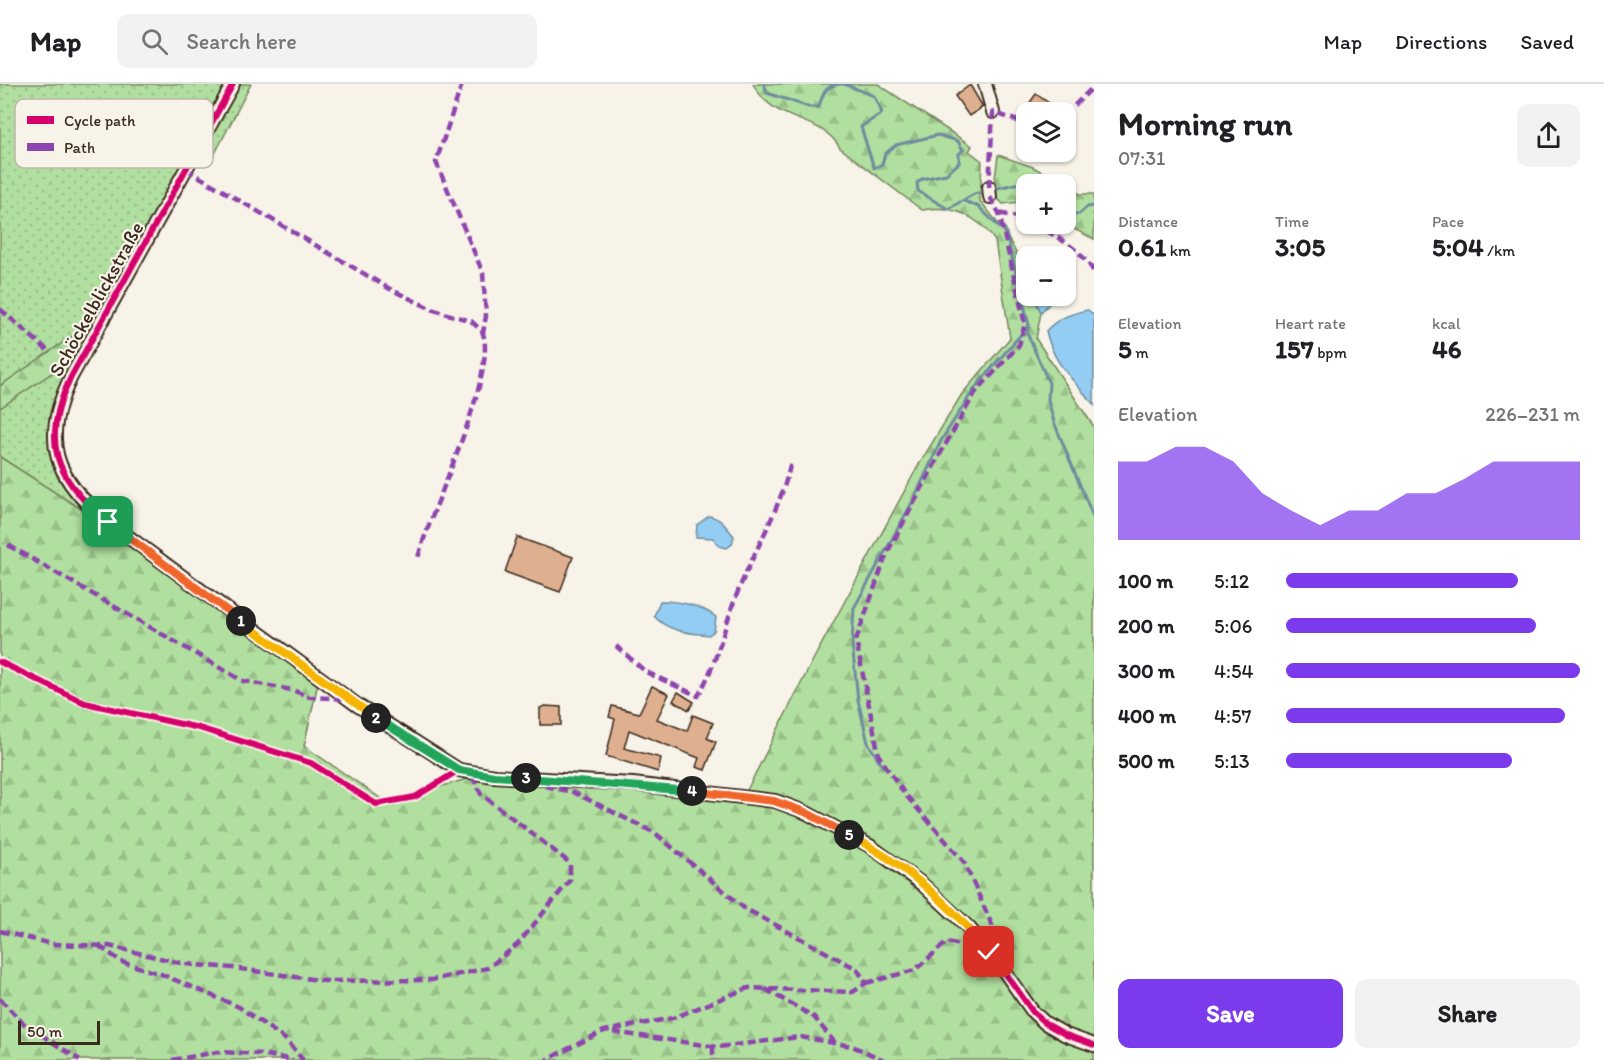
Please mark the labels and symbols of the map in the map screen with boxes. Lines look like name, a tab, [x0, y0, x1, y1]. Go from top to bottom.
legend	[15, 99, 213, 168]
text: Cycle path	[64, 111, 136, 130]
text: Path	[64, 138, 95, 157]
street label: Schöckelblickstraße	[44, 218, 148, 380]
pin	[82, 496, 133, 547]
pin: 1	[226, 606, 256, 636]
pin: 2	[361, 703, 391, 733]
pin: 3	[511, 763, 541, 793]
pin: 4	[677, 776, 707, 806]
pin: 5	[834, 820, 864, 850]
pin	[963, 926, 1014, 977]
scale bar	[18, 1018, 100, 1046]

